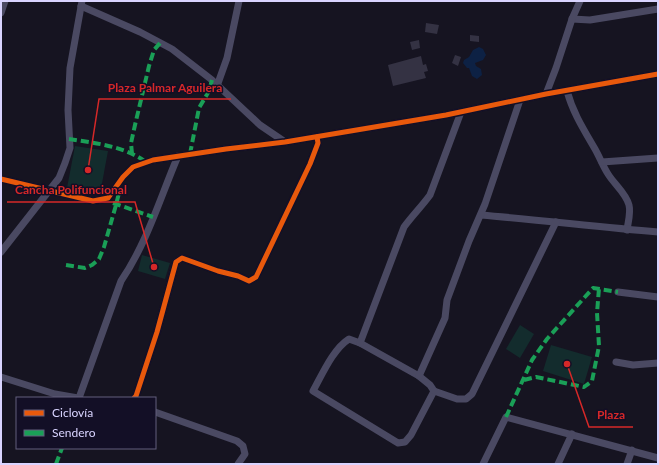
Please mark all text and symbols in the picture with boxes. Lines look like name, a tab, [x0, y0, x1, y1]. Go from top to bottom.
callout: Plaza Palmar Aguilera	[99, 75, 231, 99]
text: Plaza Palmar Aguilera	[108, 80, 222, 95]
callout: Cancha Polifuncional	[7, 178, 135, 202]
text: Cancha Polifuncional	[15, 182, 127, 197]
legend	[16, 397, 156, 449]
callout: Plaza	[589, 403, 633, 427]
text: Ciclovía	[52, 405, 93, 420]
text: Plaza	[597, 407, 625, 422]
text: Sendero	[52, 425, 96, 440]

